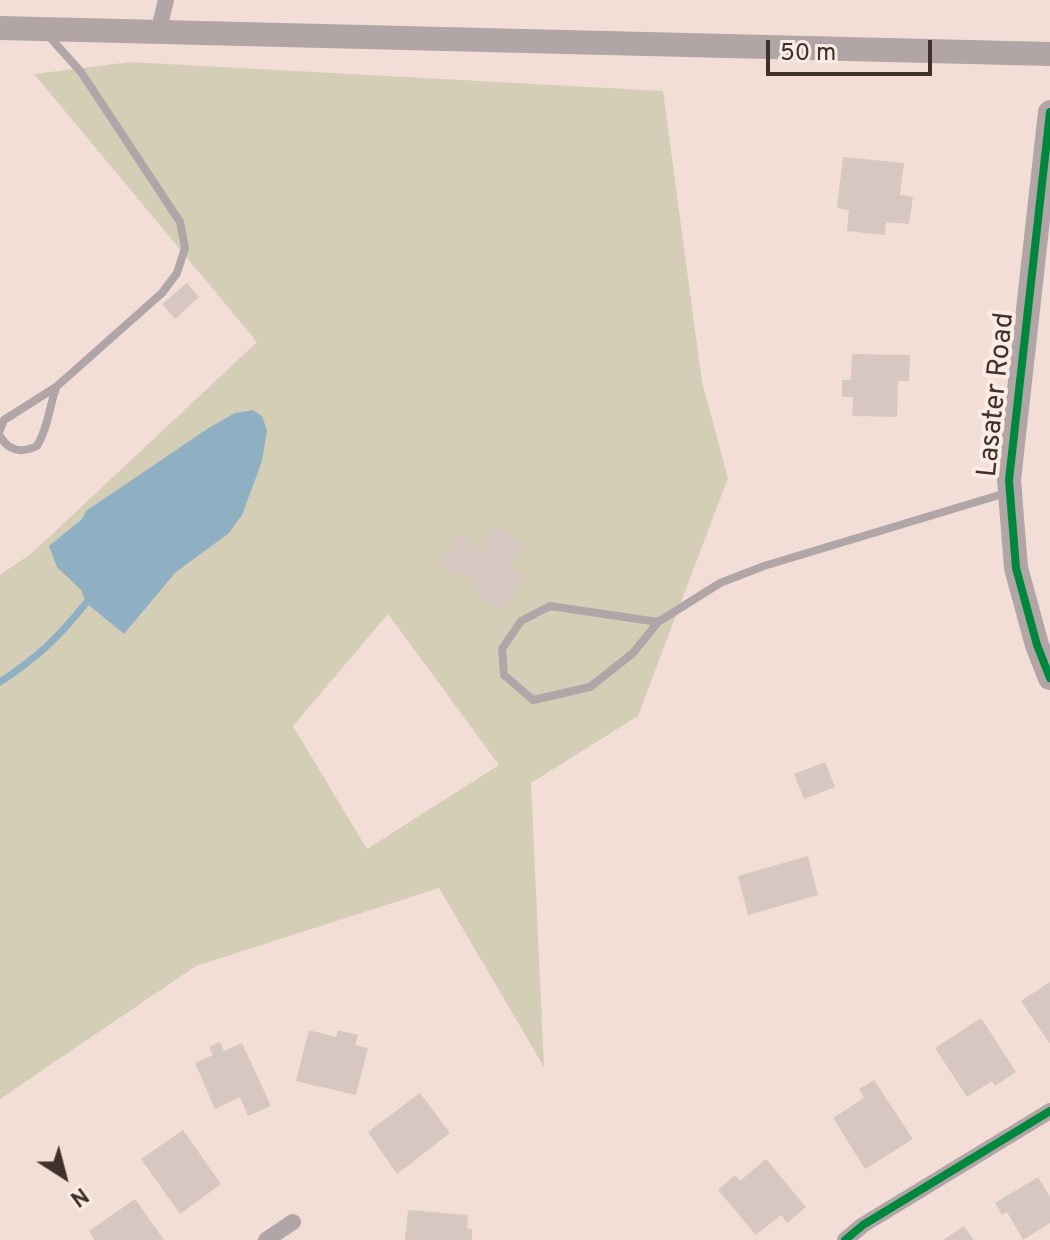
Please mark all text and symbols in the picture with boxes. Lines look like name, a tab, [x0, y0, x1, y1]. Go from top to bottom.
scale bar	[770, 24, 936, 74]
text: 50 m	[780, 39, 836, 69]
street label: Lasater Road	[973, 311, 1023, 479]
north arrow	[24, 1136, 104, 1216]
text: N	[64, 1180, 93, 1211]

